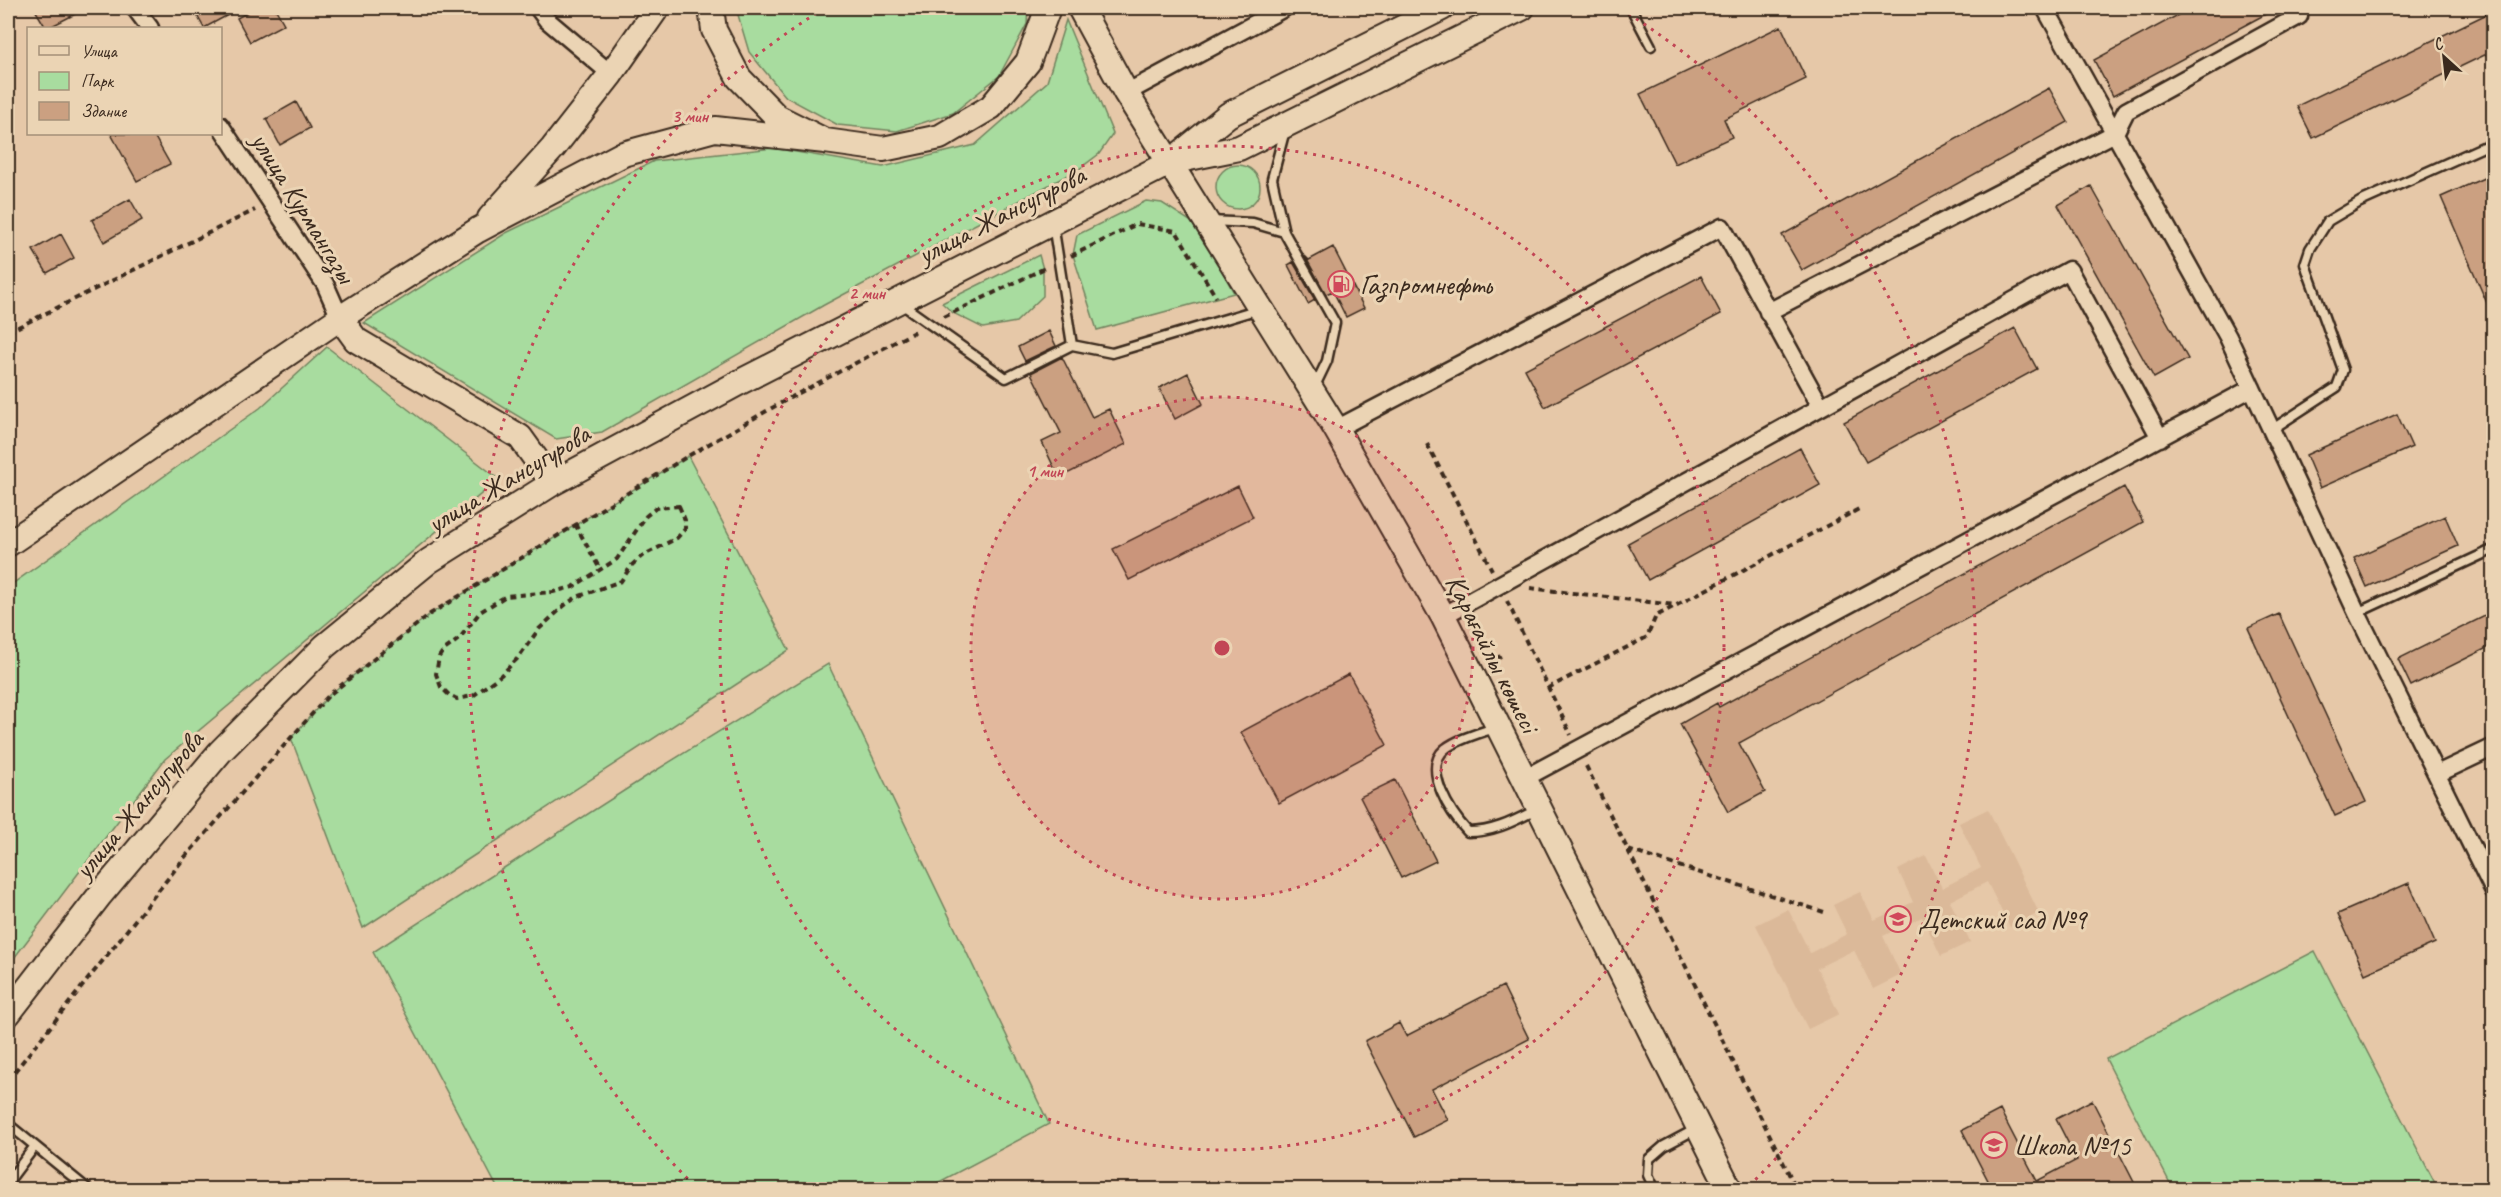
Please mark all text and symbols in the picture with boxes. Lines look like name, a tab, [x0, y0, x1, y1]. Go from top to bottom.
legend	[27, 27, 222, 135]
north arrow	[2414, 27, 2474, 87]
text: С	[2430, 33, 2448, 55]
text: Улица	[81, 40, 118, 62]
text: Парк	[81, 70, 115, 92]
text: Здание	[81, 100, 127, 122]
text: 3 мин	[672, 105, 709, 127]
street label: улица Курмангазы	[241, 124, 365, 292]
street label: улица Жансугурова	[910, 156, 1093, 273]
place label: Газпромнефть	[1360, 267, 1494, 303]
fuel station icon: Газпромнефть	[1326, 269, 1356, 299]
text: 2 мин	[849, 282, 886, 304]
street label: улица Жансугурова	[419, 415, 598, 542]
text: 1 мин	[1027, 460, 1064, 482]
street label: Қарағайлы көшесі	[1438, 568, 1549, 741]
centre of rings	[1212, 638, 1232, 658]
street label: улица Жансугурова	[65, 721, 212, 887]
place label: Детский сад №9	[1918, 902, 2088, 937]
school or university icon: Детский сад №9	[1883, 904, 1913, 934]
place label: Школа №15	[2014, 1128, 2132, 1163]
school or university icon: Школа №15	[1979, 1130, 2009, 1160]

